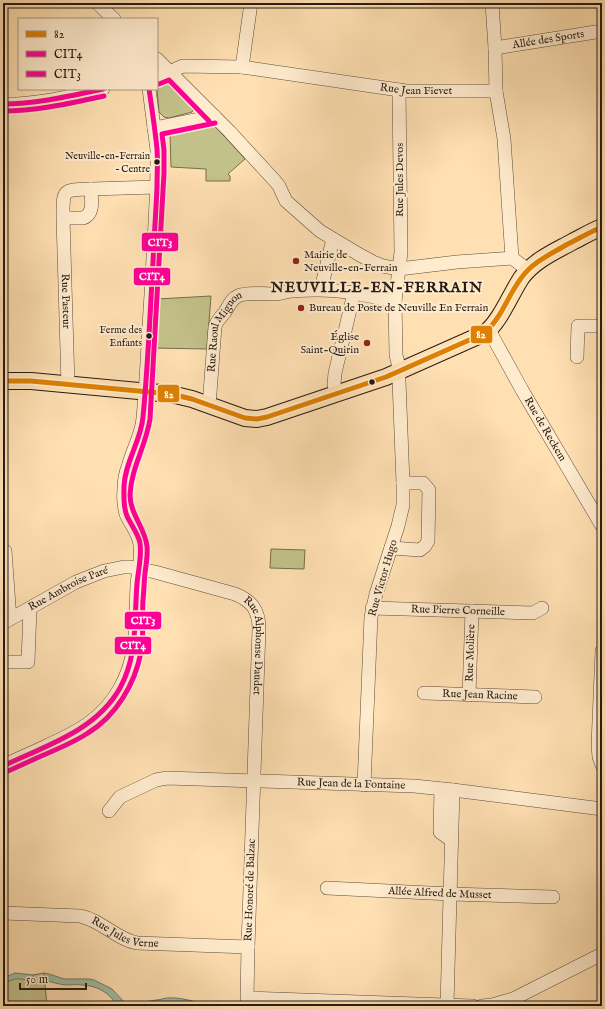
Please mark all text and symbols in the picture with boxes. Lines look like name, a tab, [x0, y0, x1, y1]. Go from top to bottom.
legend	[18, 18, 158, 90]
text: 82	[54, 27, 65, 42]
street label: Allée des Sports	[510, 27, 585, 52]
text: CIT4	[54, 47, 82, 62]
text: CIT3	[54, 67, 81, 82]
street label: Rue Jean Fievet	[379, 80, 452, 98]
street label: Rue Jules Devos	[393, 143, 407, 217]
place label: Neuville-en-Ferrain – Centre	[65, 150, 151, 176]
marker: Neuville-en-Ferrain – Centre	[152, 157, 162, 167]
line badge: CIT3	[141, 232, 179, 252]
text: CIT3	[148, 236, 172, 250]
place label: Mairie de Neuville-en-Ferrain	[304, 248, 398, 275]
marker: Mairie de Neuville-en-Ferrain	[291, 256, 301, 266]
line badge: CIT4	[133, 267, 171, 286]
text: CIT4	[139, 270, 166, 284]
street label: Rue Pasteur	[58, 273, 73, 329]
district label: NEUVILLE-EN-FERRAIN	[270, 278, 483, 297]
street label: Rue Raoul Mignon	[205, 288, 244, 373]
place label: Bureau de Poste de Neuville En Ferrain	[309, 301, 489, 315]
marker: Bureau de Poste de Neuville En Ferrain	[296, 303, 306, 313]
place label: Ferme des Enfants	[100, 324, 142, 350]
line badge: 82	[470, 325, 493, 344]
text: 82	[476, 328, 487, 342]
place label: Église Saint-Quirin	[300, 330, 359, 357]
marker: Ferme des Enfants	[144, 331, 154, 341]
marker: Église Saint-Quirin	[362, 338, 372, 348]
unlabelled marker	[367, 377, 377, 387]
line badge: 82	[157, 384, 180, 403]
text: 82	[164, 388, 175, 402]
street label: Rue de Reckem	[521, 395, 570, 464]
street label: Rue Victor Hugo	[365, 538, 401, 618]
street label: Rue Ambroise Paré	[26, 563, 109, 614]
street label: Rue Alphonse Daudet	[240, 593, 266, 695]
street label: Rue Pierre Corneille	[411, 602, 505, 619]
line badge: CIT3	[124, 611, 162, 630]
text: CIT3	[131, 614, 155, 628]
street label: Rue Molière	[462, 624, 479, 682]
line badge: CIT4	[114, 636, 152, 655]
text: CIT4	[120, 639, 147, 653]
street label: Rue Jean Racine	[442, 687, 518, 703]
street label: Rue Jean de la Fontaine	[297, 775, 406, 793]
street label: Rue Honoré de Balzac	[241, 838, 259, 942]
street label: Allée Alfred de Musset	[387, 884, 492, 902]
street label: Rue Jules Verne	[89, 914, 159, 951]
scale bar	[20, 965, 86, 991]
text: 50 m	[26, 972, 48, 987]

